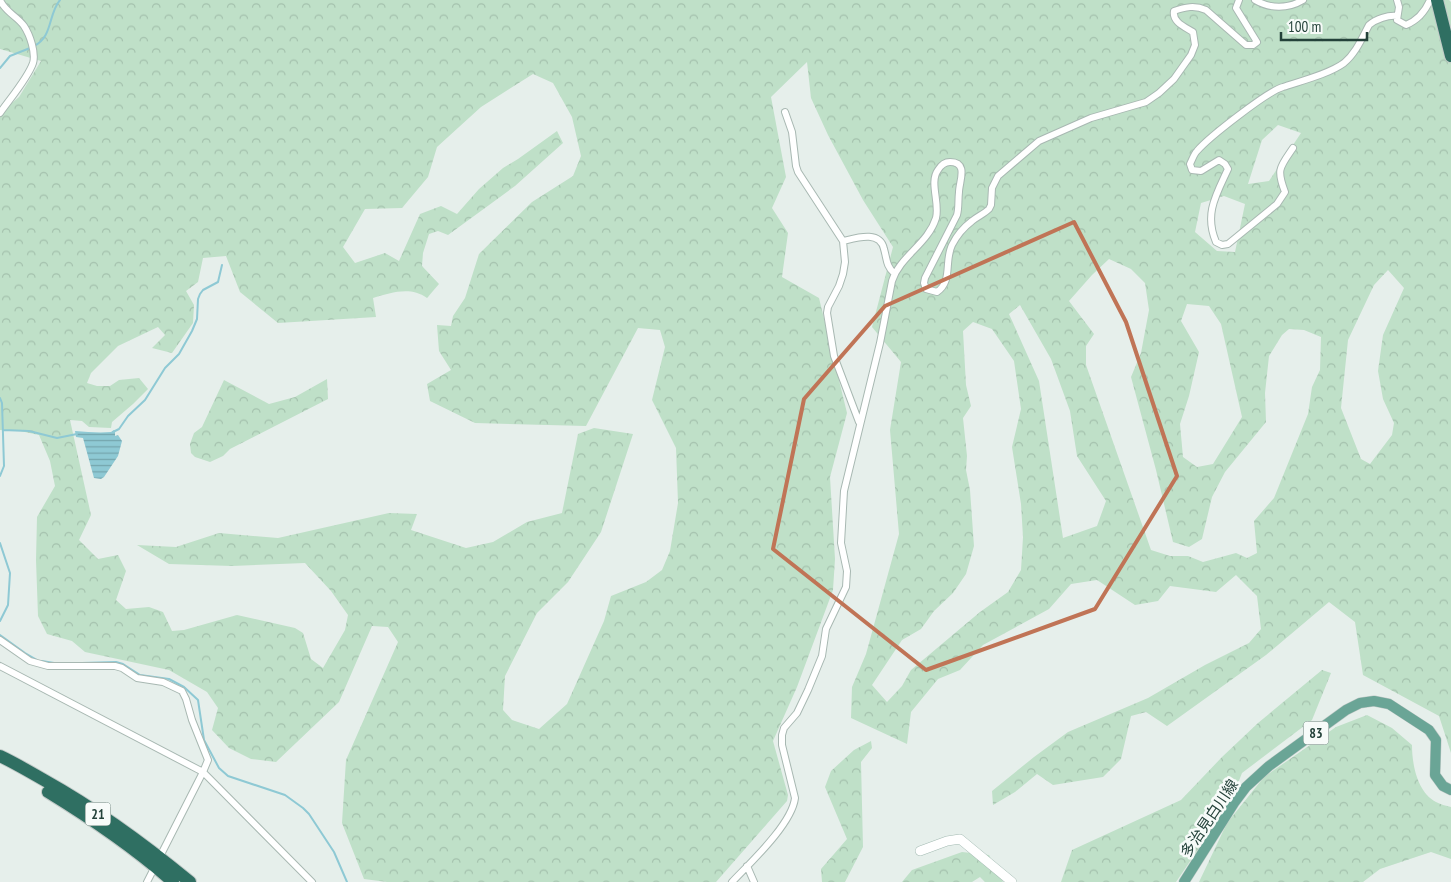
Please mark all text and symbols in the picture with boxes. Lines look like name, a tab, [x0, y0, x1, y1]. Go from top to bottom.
scale bar	[1281, 10, 1367, 42]
text: 100 m	[1288, 17, 1321, 36]
road number: 83	[1304, 721, 1328, 744]
street label: 多治見白川線	[1176, 775, 1242, 861]
road number: 21	[86, 802, 110, 826]

